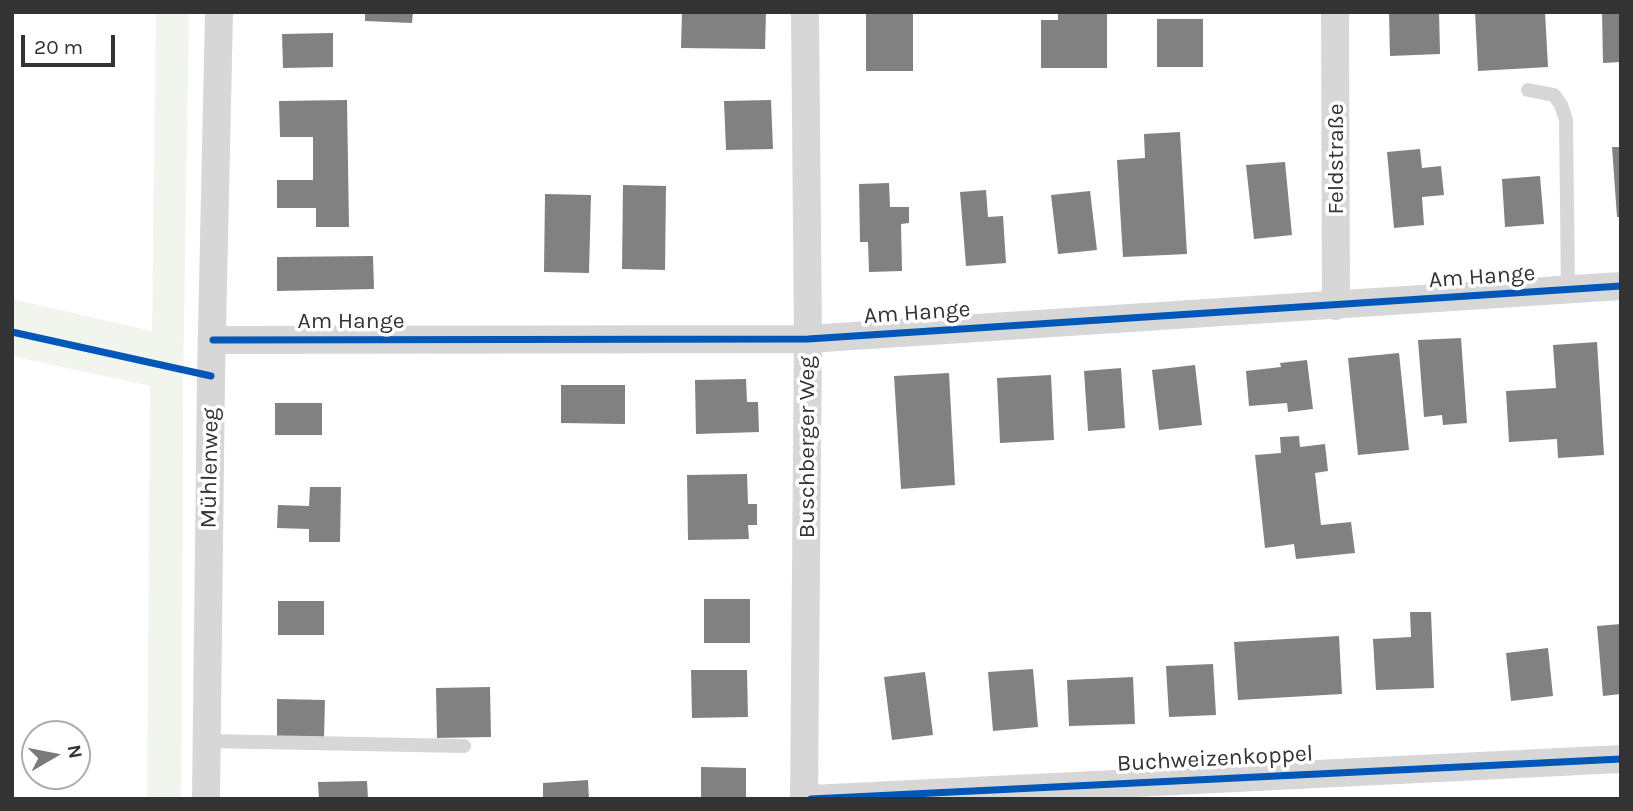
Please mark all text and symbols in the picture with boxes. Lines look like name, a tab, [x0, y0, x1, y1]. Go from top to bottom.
scale bar	[24, 21, 119, 65]
text: 20 m	[34, 35, 83, 59]
street label: Feldstraße	[1322, 104, 1350, 214]
street label: Am Hange	[1428, 260, 1536, 294]
street label: Am Hange	[863, 296, 971, 330]
street label: Am Hange	[298, 307, 404, 335]
street label: Buschberger Weg	[793, 356, 821, 538]
street label: Mühlenweg	[195, 407, 225, 529]
north arrow	[21, 720, 91, 790]
street label: Buchweizenkoppel	[1116, 740, 1314, 778]
text: N	[63, 743, 87, 760]

